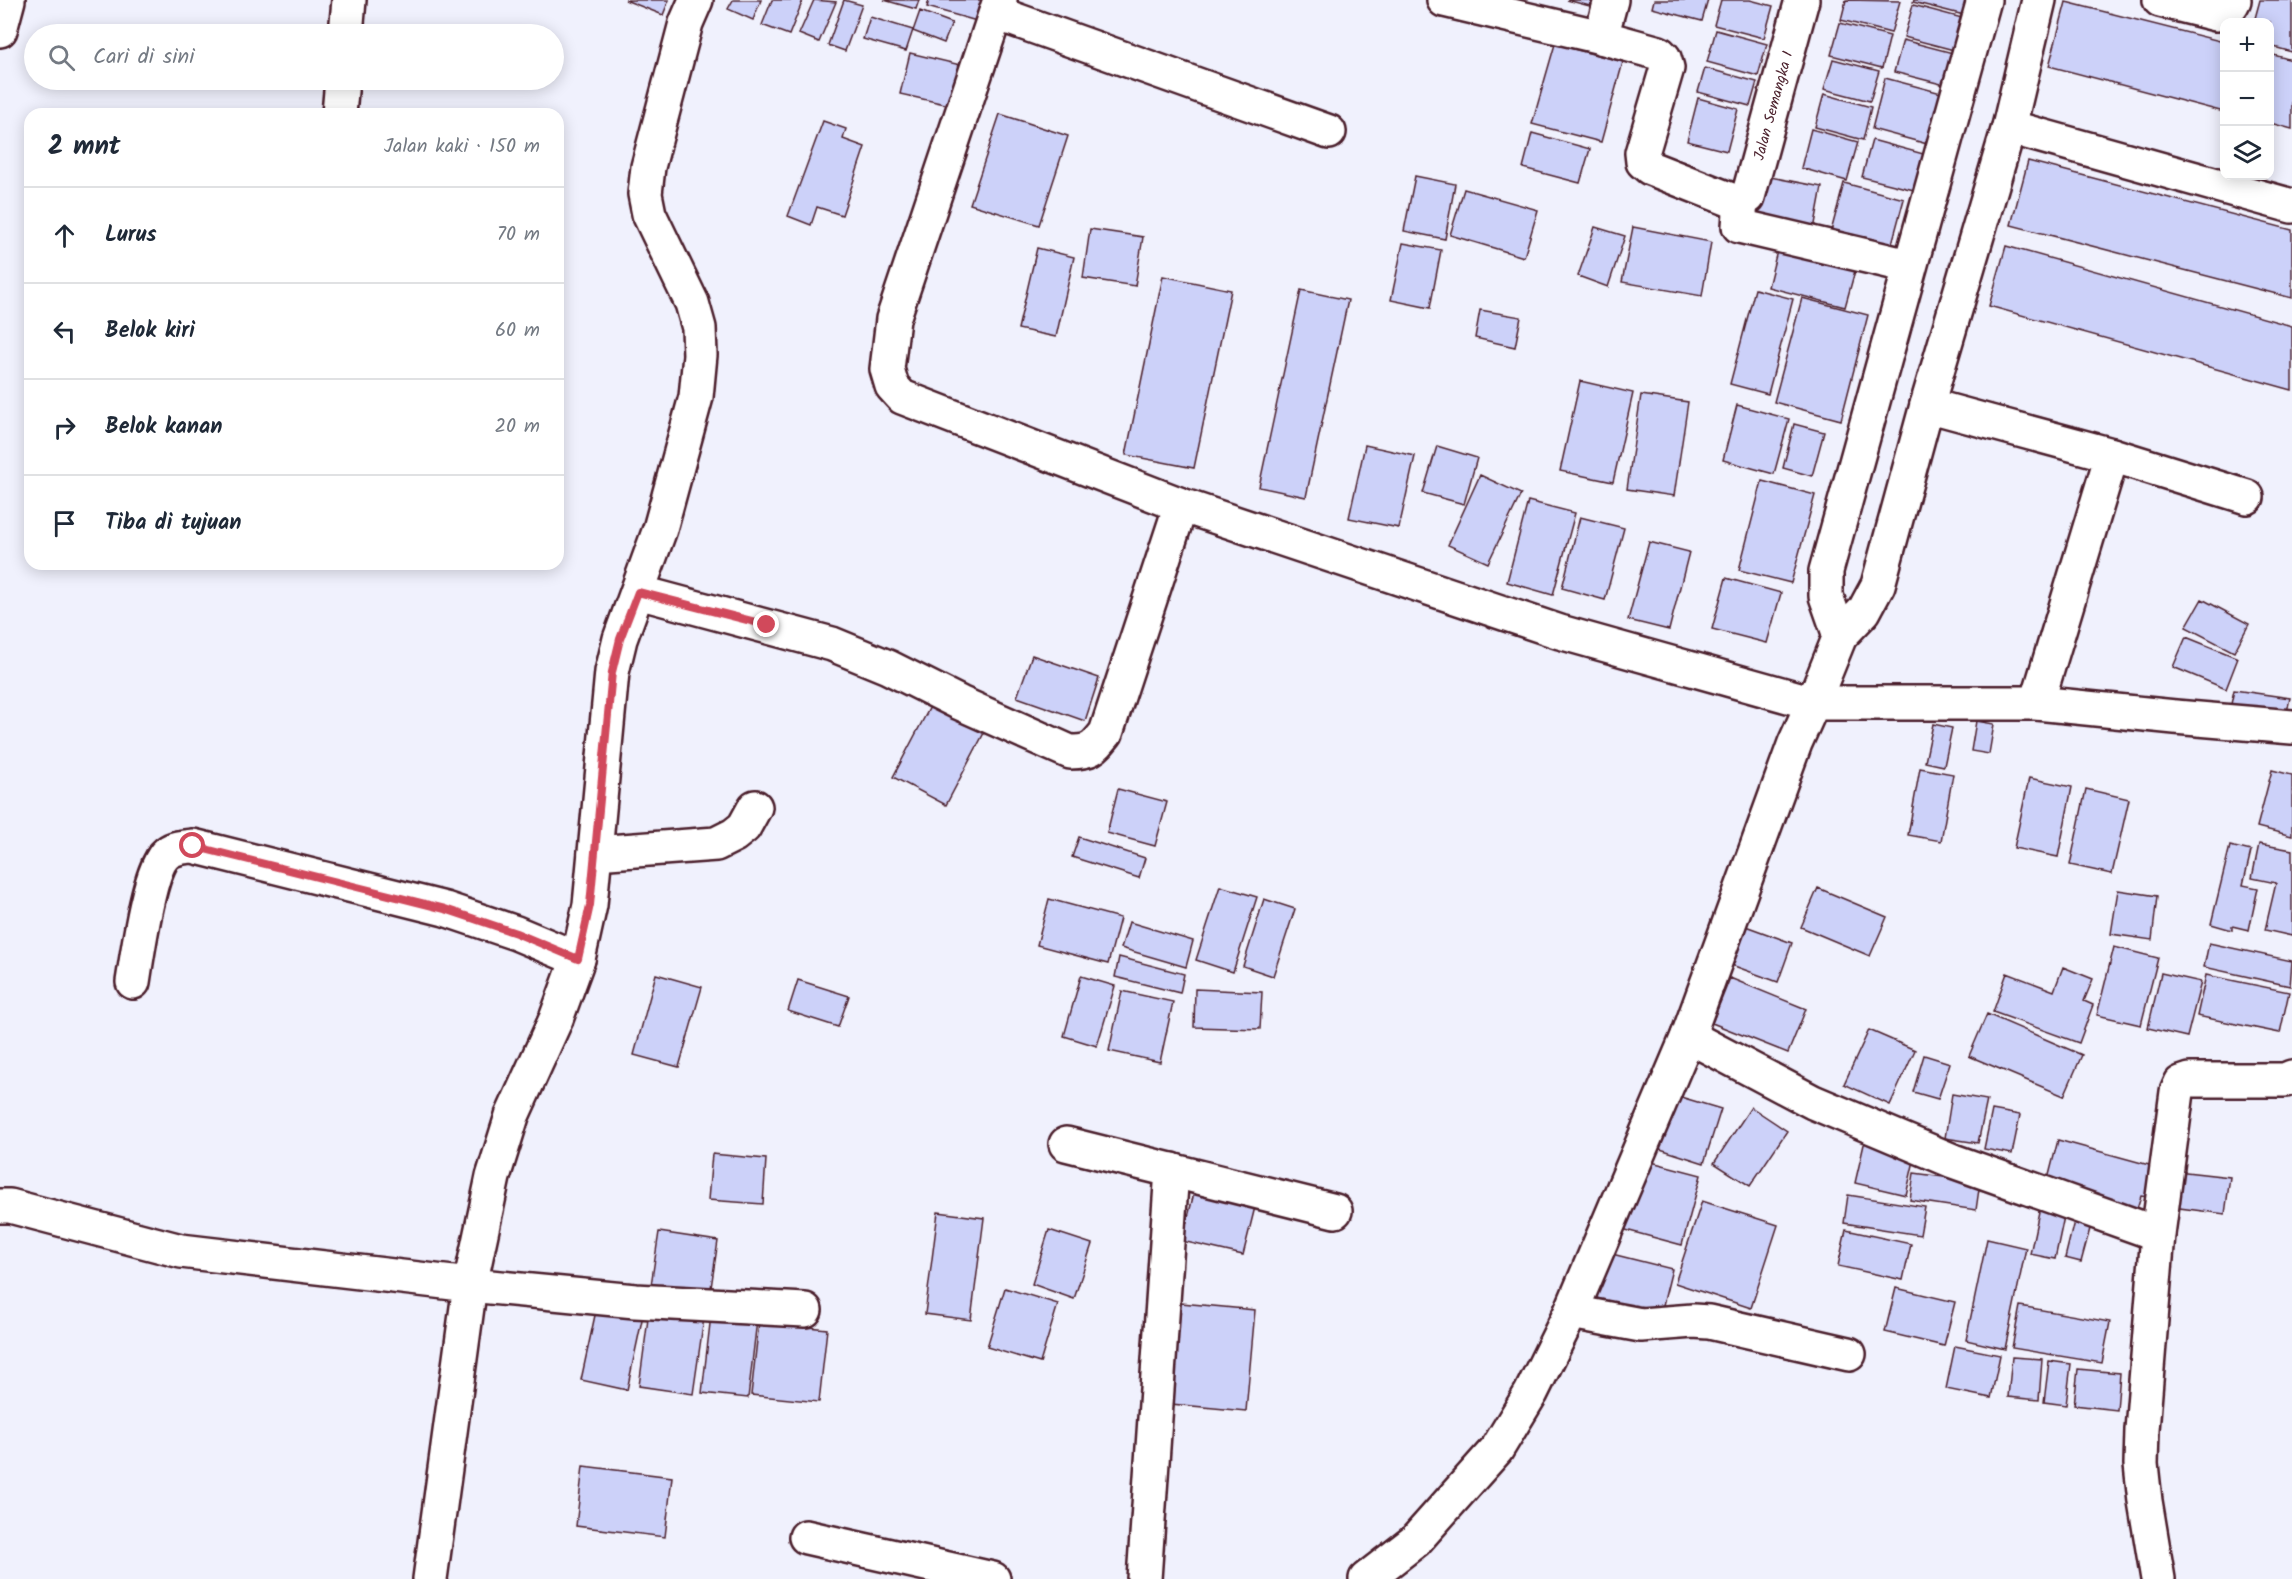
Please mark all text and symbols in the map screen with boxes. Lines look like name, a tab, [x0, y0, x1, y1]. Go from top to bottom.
map controls	[2220, 18, 2274, 180]
button: +	[2220, 18, 2274, 72]
search box	[24, 24, 564, 90]
text: Cari di sini	[93, 40, 194, 75]
icon: search	[45, 41, 78, 74]
street label: Jalan Semangka I	[1748, 48, 1801, 163]
button: −	[2220, 72, 2274, 126]
text: 2 mnt	[48, 126, 121, 168]
button: layers	[2220, 126, 2274, 180]
text: Jalan kaki · 150 m	[384, 131, 540, 163]
text: Lurus	[105, 218, 157, 253]
icon: ahead	[48, 219, 81, 252]
text: 70 m	[497, 219, 540, 251]
text: Belok kiri	[105, 314, 195, 349]
icon: left	[48, 315, 81, 348]
text: 60 m	[495, 315, 540, 347]
text: Belok kanan	[105, 410, 222, 445]
icon: right	[48, 411, 81, 444]
text: 20 m	[494, 411, 540, 443]
text: Tiba di tujuan	[105, 506, 241, 541]
icon: arrive	[48, 507, 81, 540]
route end	[753, 611, 779, 637]
route start	[179, 832, 205, 858]

